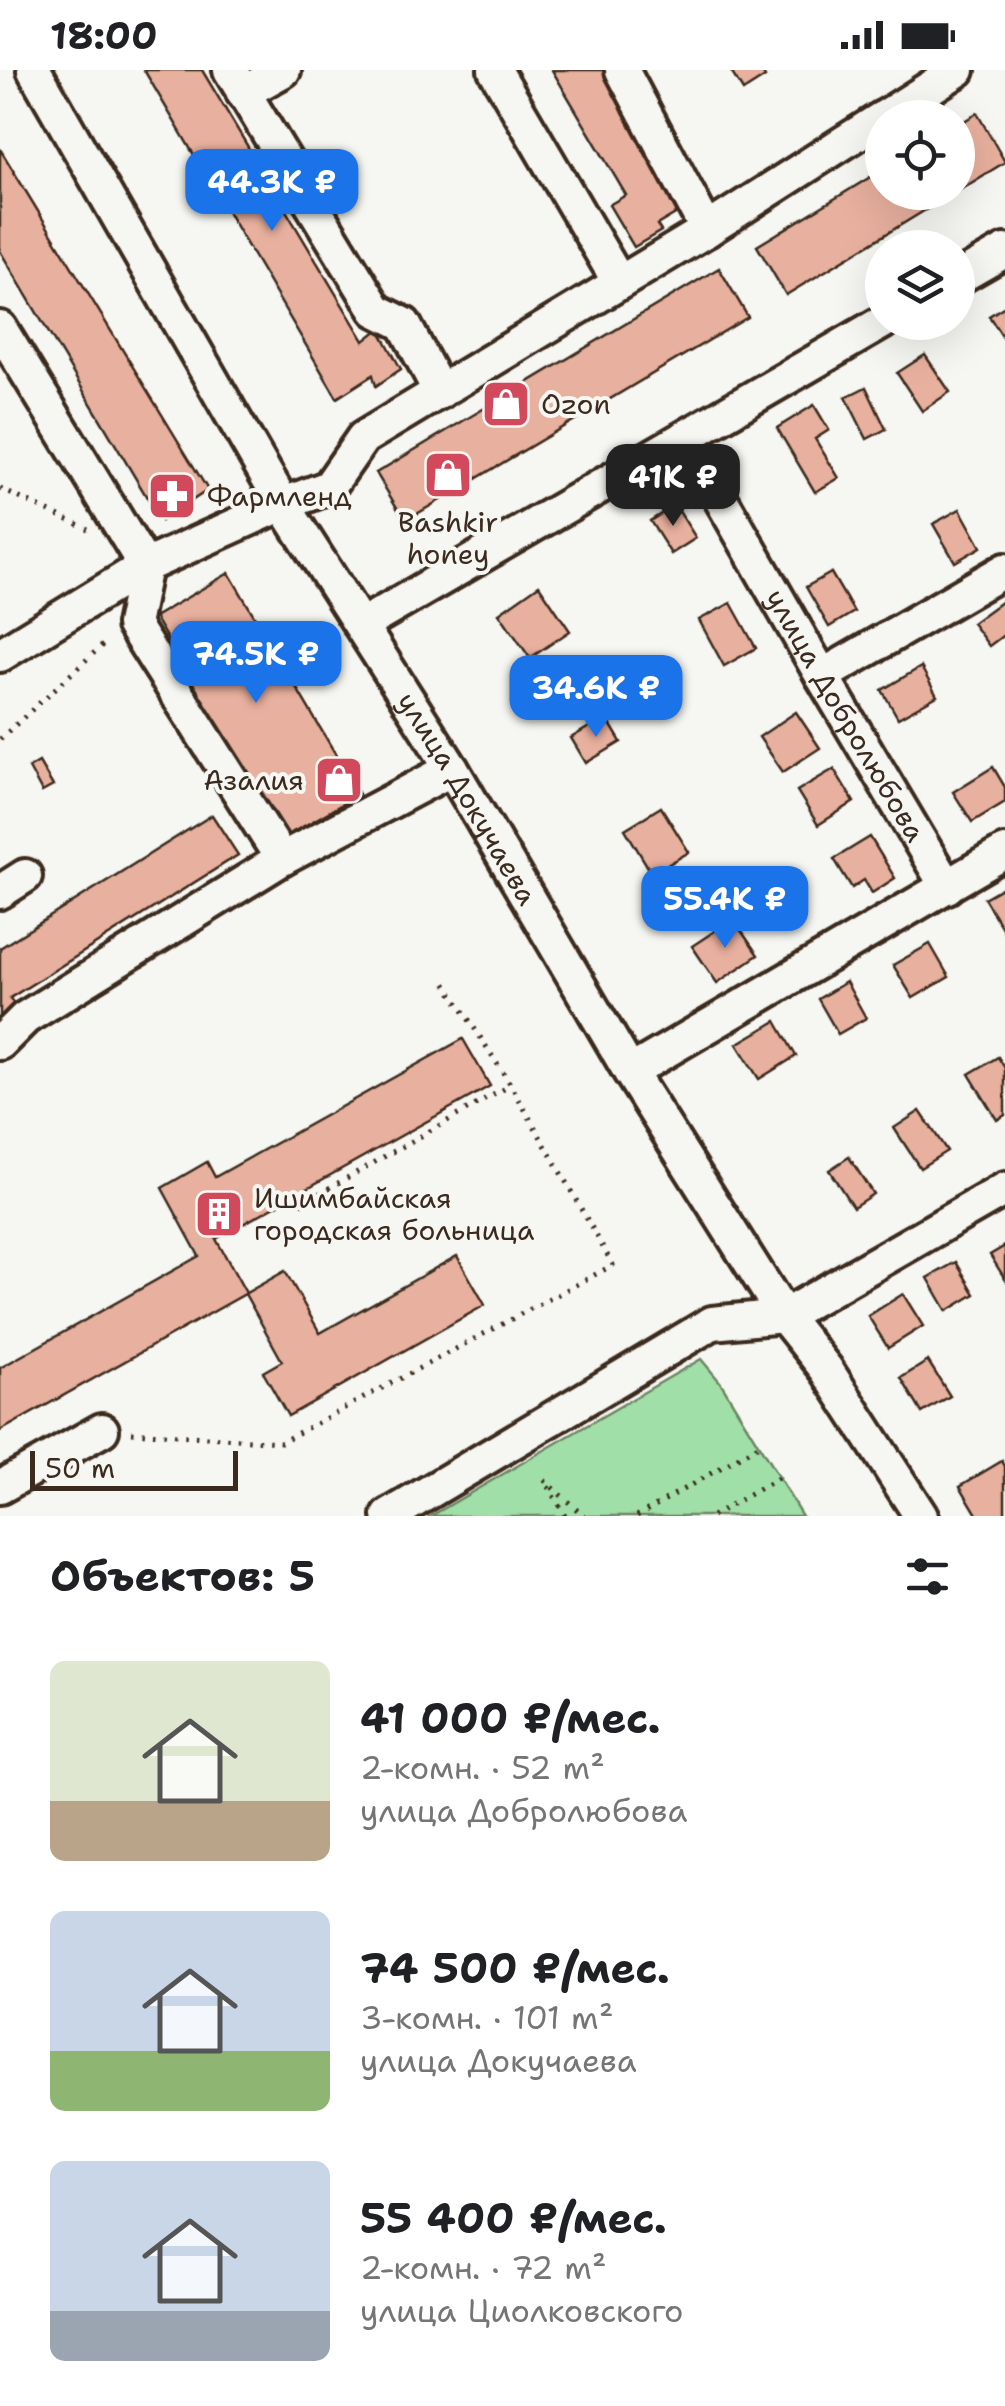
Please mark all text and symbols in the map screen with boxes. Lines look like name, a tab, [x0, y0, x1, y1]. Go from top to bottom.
text: 18:00	[50, 10, 158, 61]
map controls	[865, 100, 975, 340]
button: locate	[865, 100, 975, 210]
pin: 44.3K ₽	[180, 149, 364, 234]
text: 44.3K ₽	[207, 160, 337, 203]
button: layers	[865, 230, 975, 340]
shop icon: Ozon	[480, 378, 532, 430]
place label: Ozon	[541, 385, 611, 423]
pin: 41K ₽	[603, 444, 743, 529]
shop icon: Bashkir honey	[422, 449, 474, 501]
text: 41K ₽	[628, 455, 718, 498]
pharmacy icon: Фармленд	[146, 470, 198, 522]
place label: Фармленд	[207, 477, 352, 515]
place label: Bashkir honey	[398, 503, 498, 573]
street label: улица Добролюбова	[757, 582, 935, 848]
pin: 74.5K ₽	[164, 621, 348, 706]
text: 74.5K ₽	[192, 632, 320, 675]
pin: 34.6K ₽	[504, 655, 688, 740]
text: 34.6K ₽	[531, 666, 661, 709]
street label: улица Докучаева	[389, 685, 547, 912]
shop icon: Азалия	[313, 754, 365, 806]
place label: Азалия	[203, 761, 304, 799]
pin: 55.4K ₽	[633, 866, 817, 951]
text: 55.4K ₽	[663, 877, 787, 920]
place label: Ишимбайская городская больница	[254, 1179, 534, 1249]
building icon: Ишимбайская городская больница	[193, 1188, 245, 1240]
scale bar	[30, 1446, 238, 1490]
text: 50 m	[45, 1449, 115, 1487]
text: Объектов: 5	[50, 1548, 315, 1604]
icon: filters	[900, 1549, 955, 1604]
text: 41 000 ₽/мес.	[360, 1690, 661, 1746]
icon: home	[130, 1701, 250, 1821]
text: 2-комн. · 52 m²	[360, 1746, 605, 1789]
text: улица Добролюбова	[360, 1789, 687, 1832]
text: 74 500 ₽/мес.	[360, 1940, 670, 1996]
icon: home	[130, 1951, 250, 2071]
text: 3-комн. · 101 m²	[360, 1996, 613, 2039]
text: улица Докучаева	[360, 2039, 637, 2082]
text: 55 400 ₽/мес.	[360, 2190, 667, 2246]
icon: home	[130, 2201, 250, 2321]
text: 2-комн. · 72 m²	[360, 2246, 607, 2289]
text: улица Циолковского	[360, 2289, 684, 2332]

